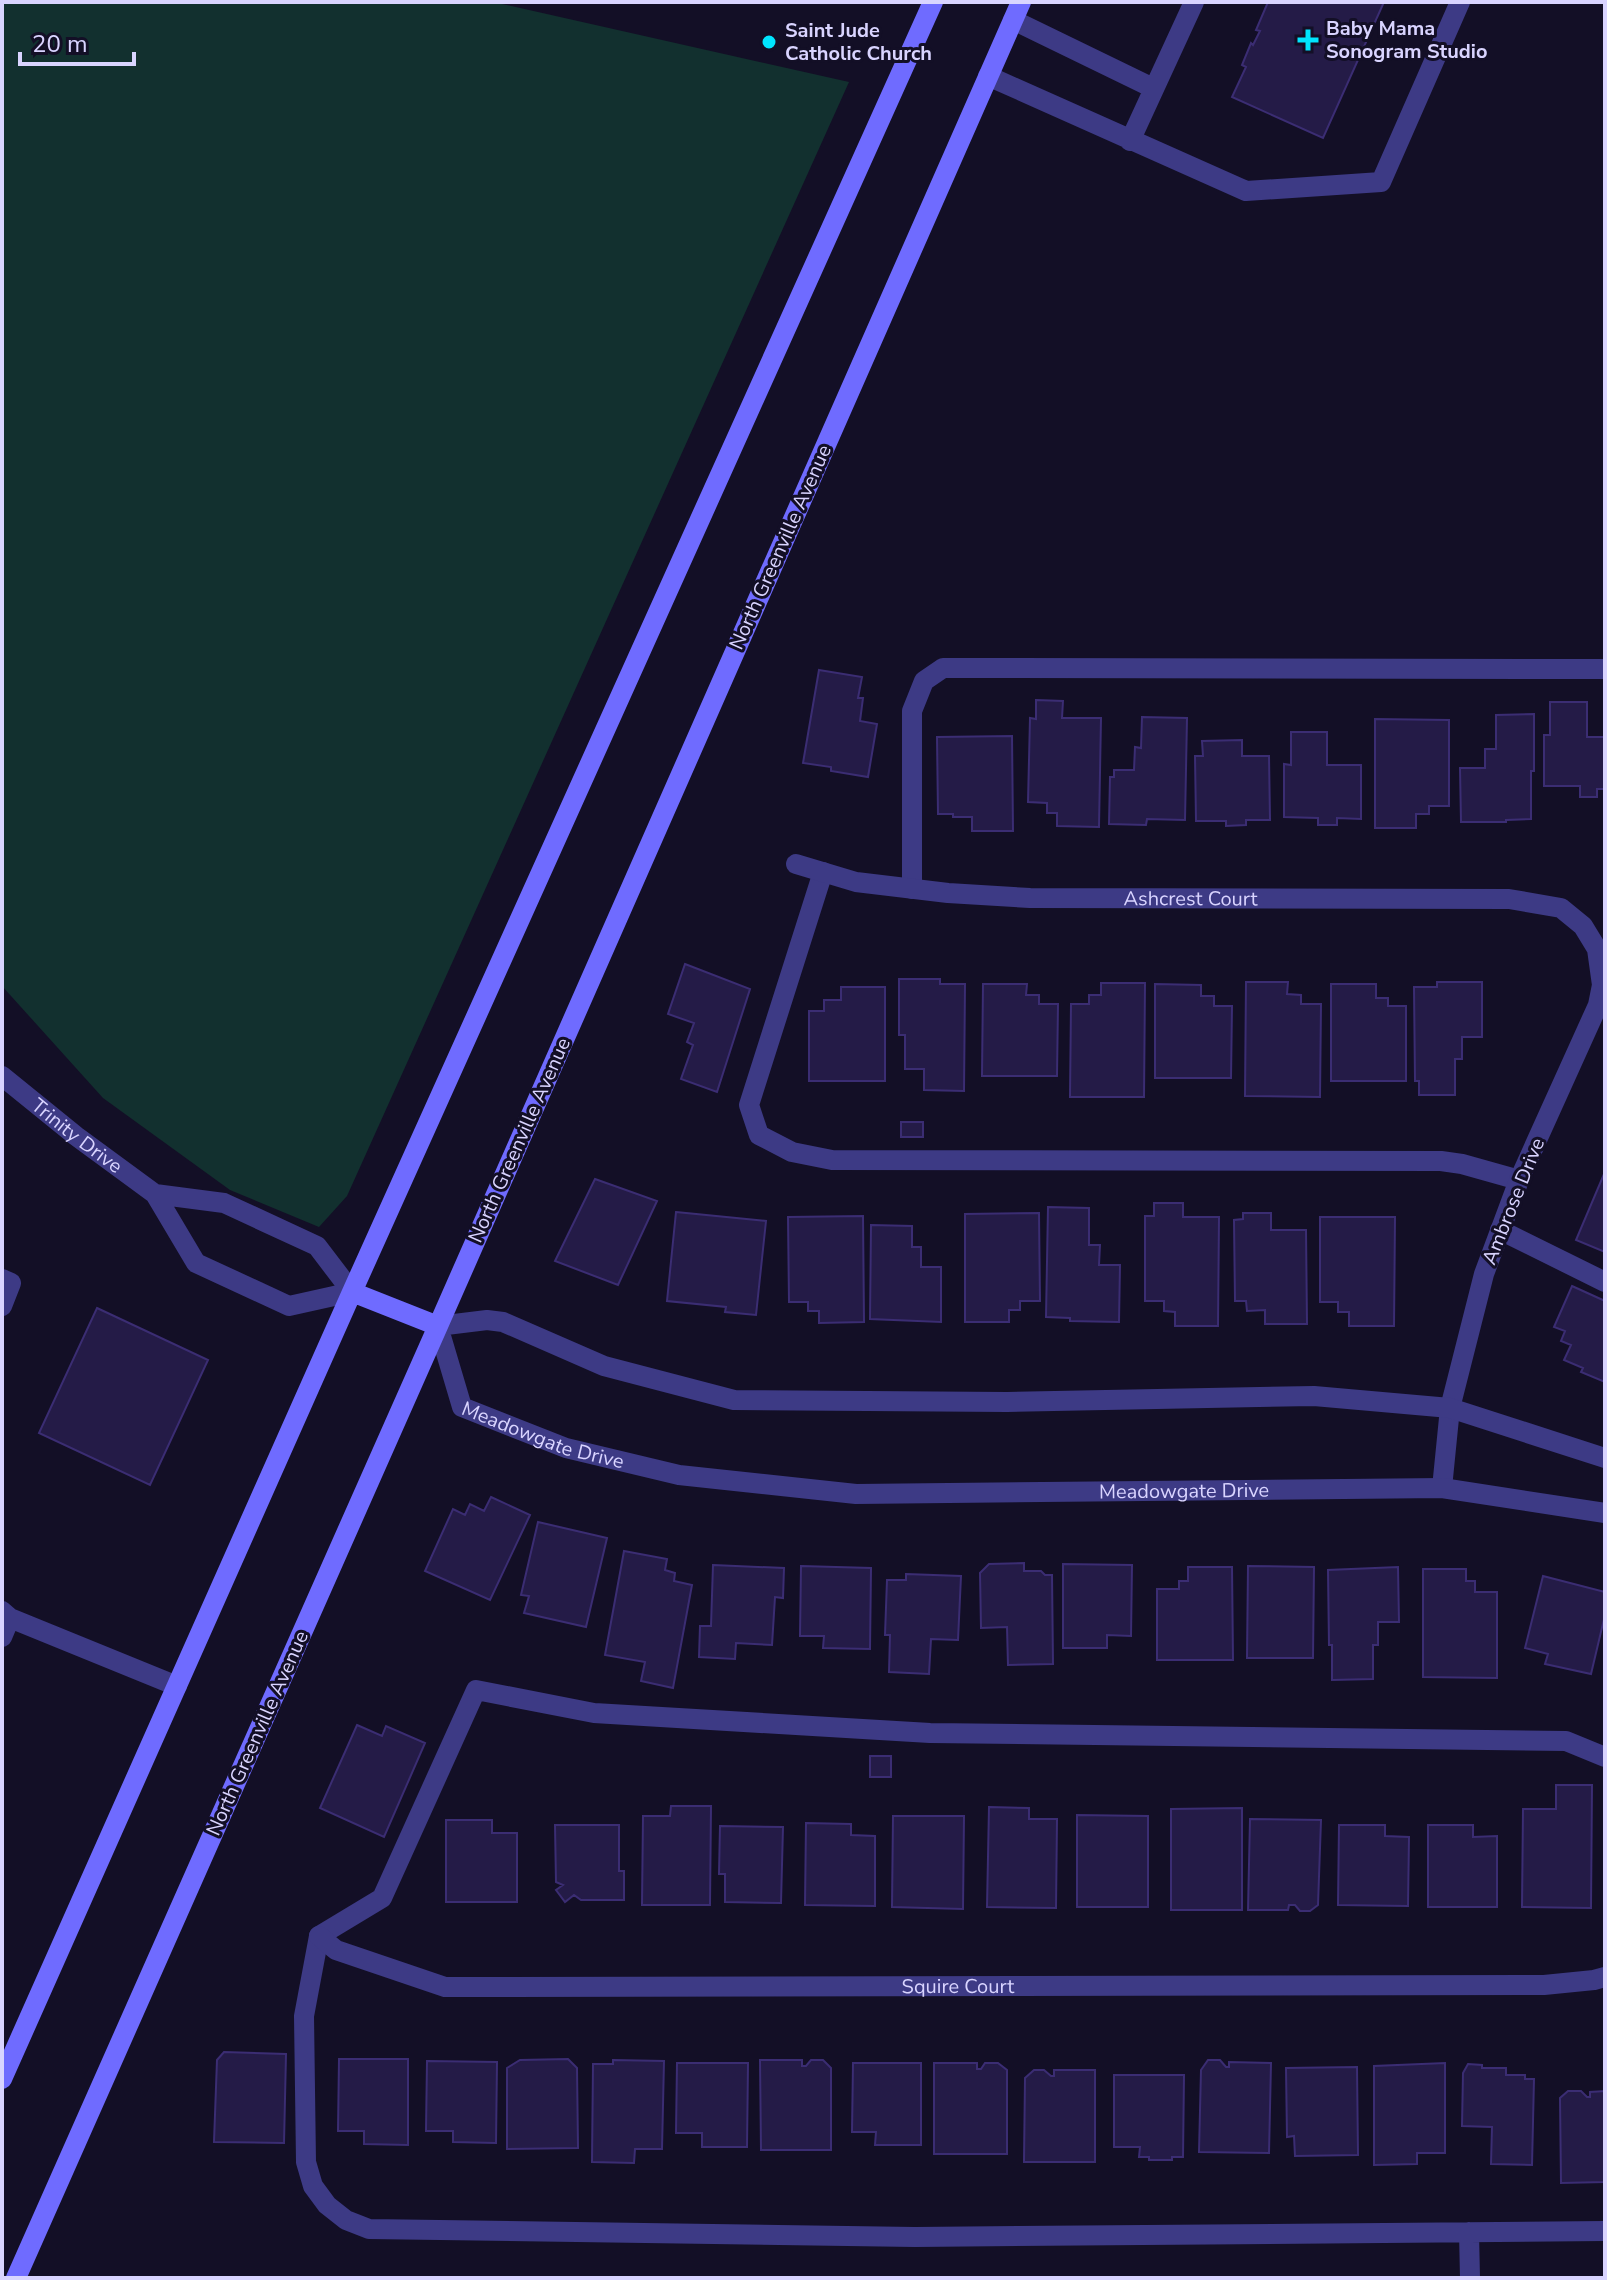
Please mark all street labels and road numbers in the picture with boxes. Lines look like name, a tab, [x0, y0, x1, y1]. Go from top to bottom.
street label: North Greenville Avenue	[723, 440, 838, 654]
street label: Ashcrest Court	[1124, 885, 1259, 912]
street label: North Greenville Avenue	[462, 1033, 577, 1247]
street label: Trinity Drive	[26, 1092, 128, 1180]
street label: Ambrose Drive	[1476, 1134, 1551, 1269]
street label: Meadowgate Drive	[458, 1395, 627, 1475]
street label: Meadowgate Drive	[1099, 1477, 1269, 1506]
street label: North Greenville Avenue	[200, 1626, 315, 1840]
street label: Squire Court	[902, 1973, 1015, 2000]

